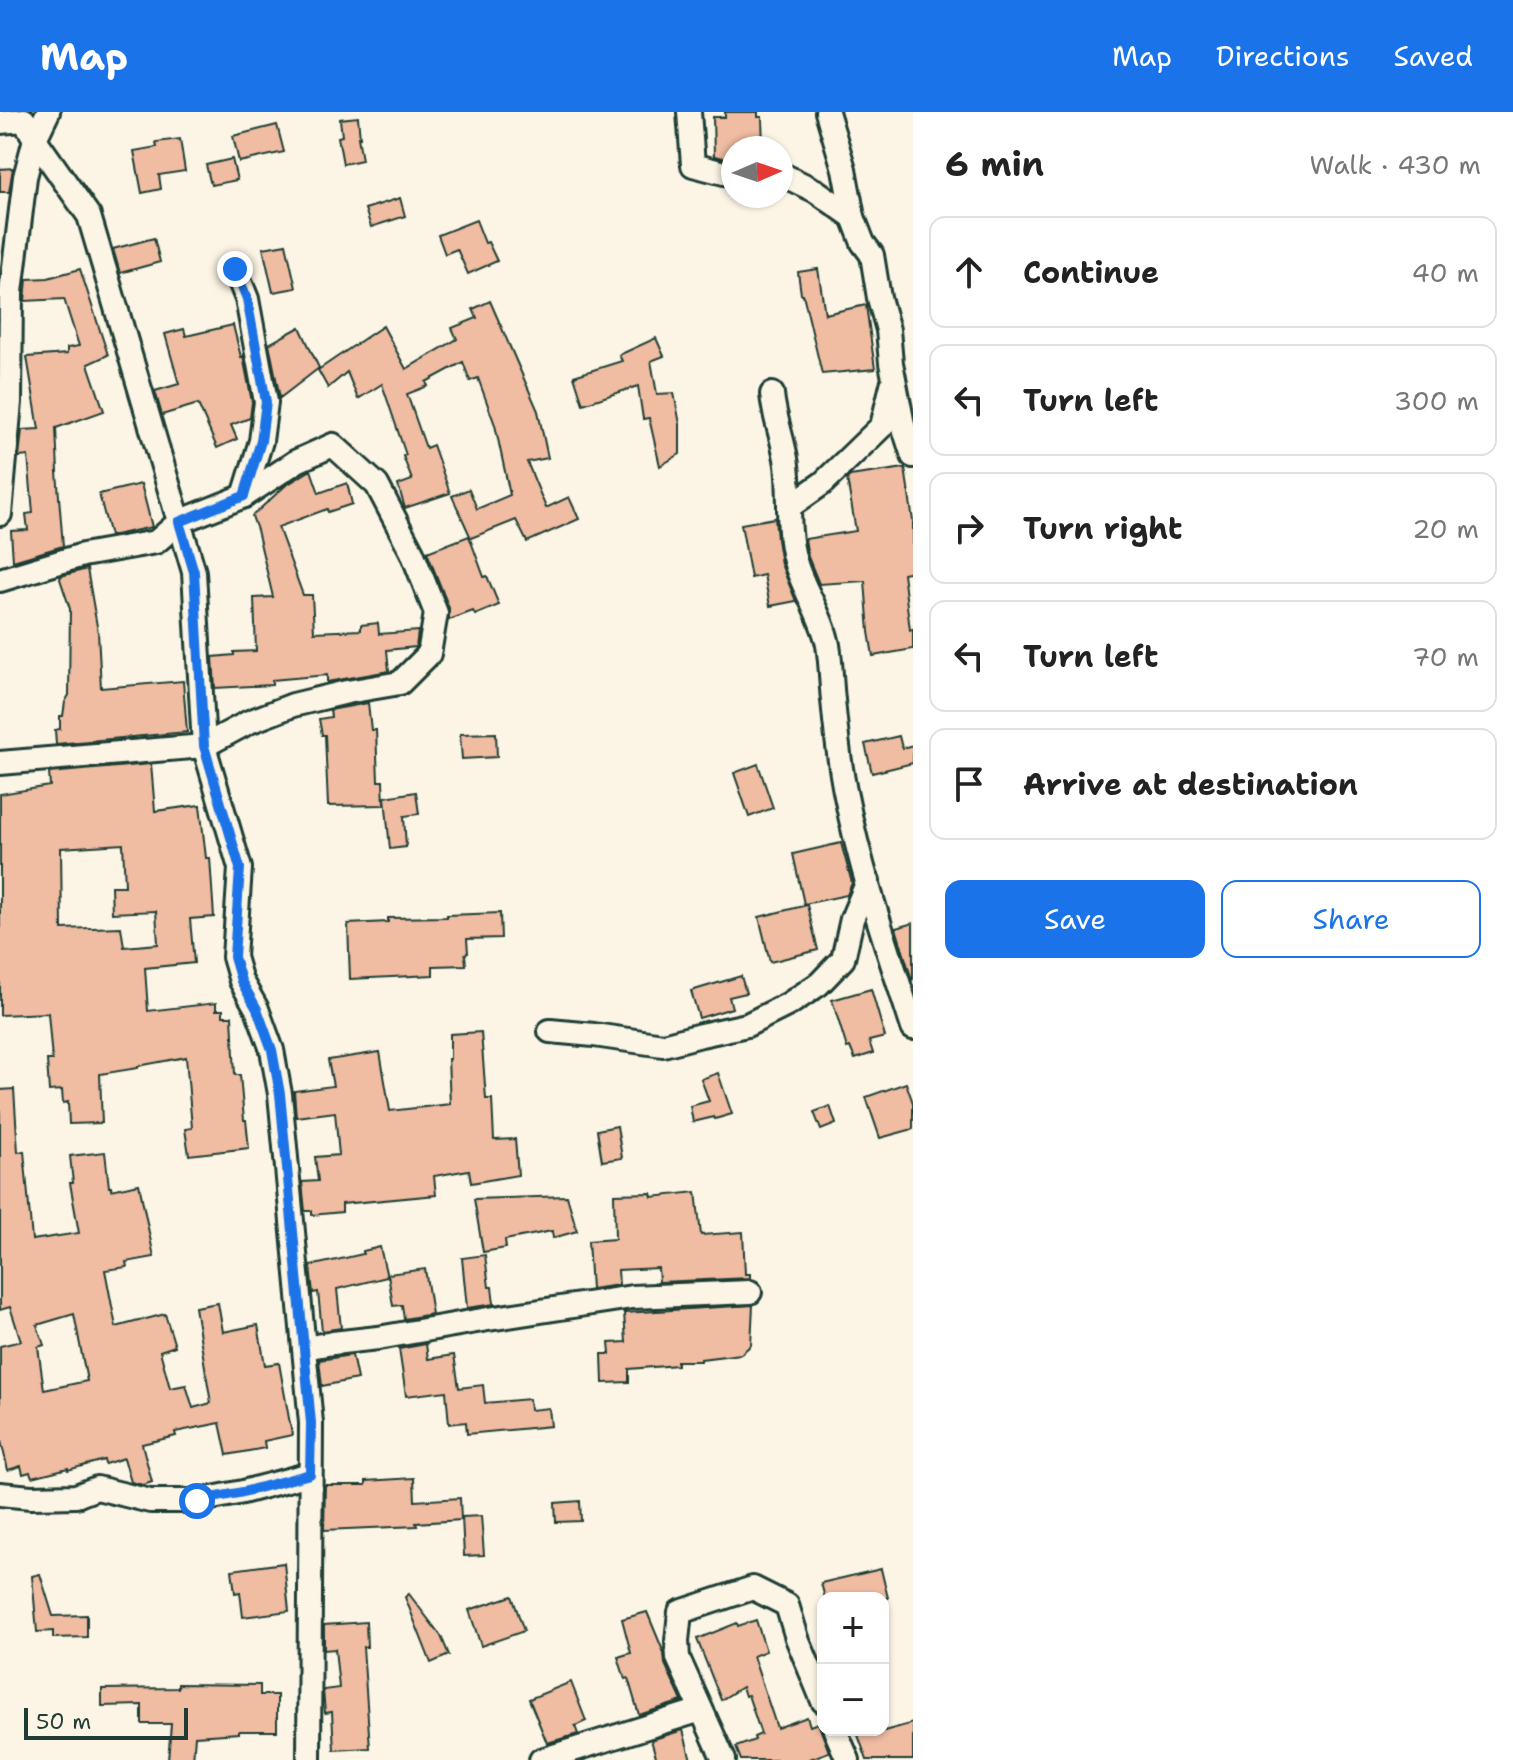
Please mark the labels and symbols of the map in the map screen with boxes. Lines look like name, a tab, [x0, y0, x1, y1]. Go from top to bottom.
north arrow	[721, 136, 793, 208]
route end	[217, 251, 253, 287]
route start	[179, 1483, 215, 1519]
scale bar	[24, 1704, 188, 1740]

